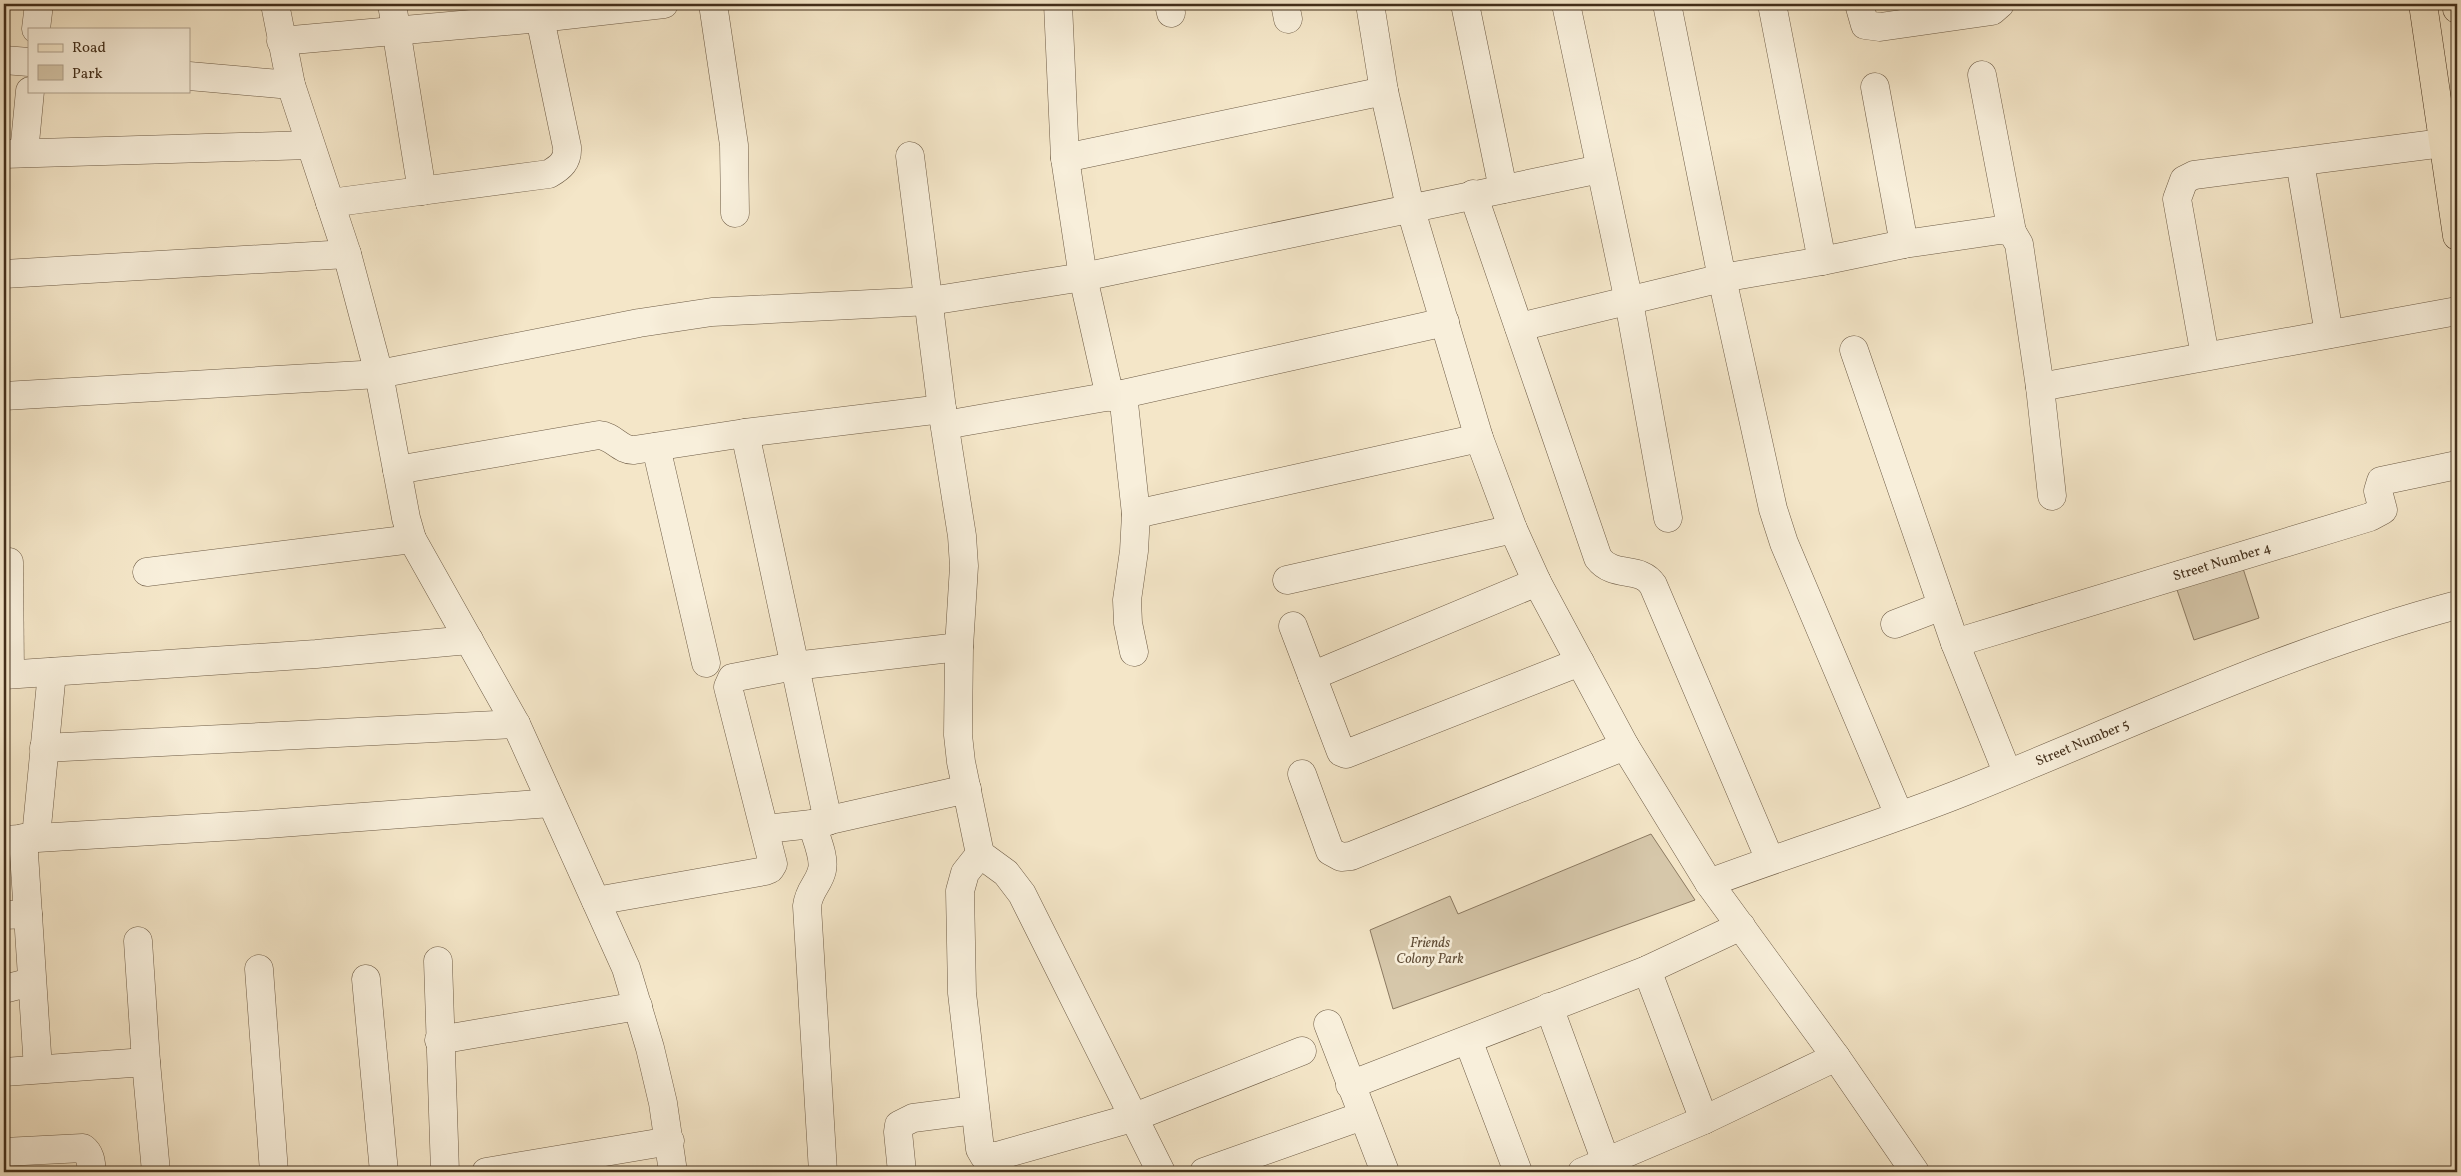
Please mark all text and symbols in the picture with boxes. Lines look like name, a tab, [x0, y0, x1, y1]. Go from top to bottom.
legend	[28, 28, 190, 92]
text: Road	[72, 38, 106, 59]
text: Park	[72, 64, 103, 85]
street label: Street Number 4	[2171, 538, 2273, 586]
street label: Street Number 5	[2033, 715, 2132, 771]
park label: Friends Colony Park	[1396, 934, 1464, 969]

